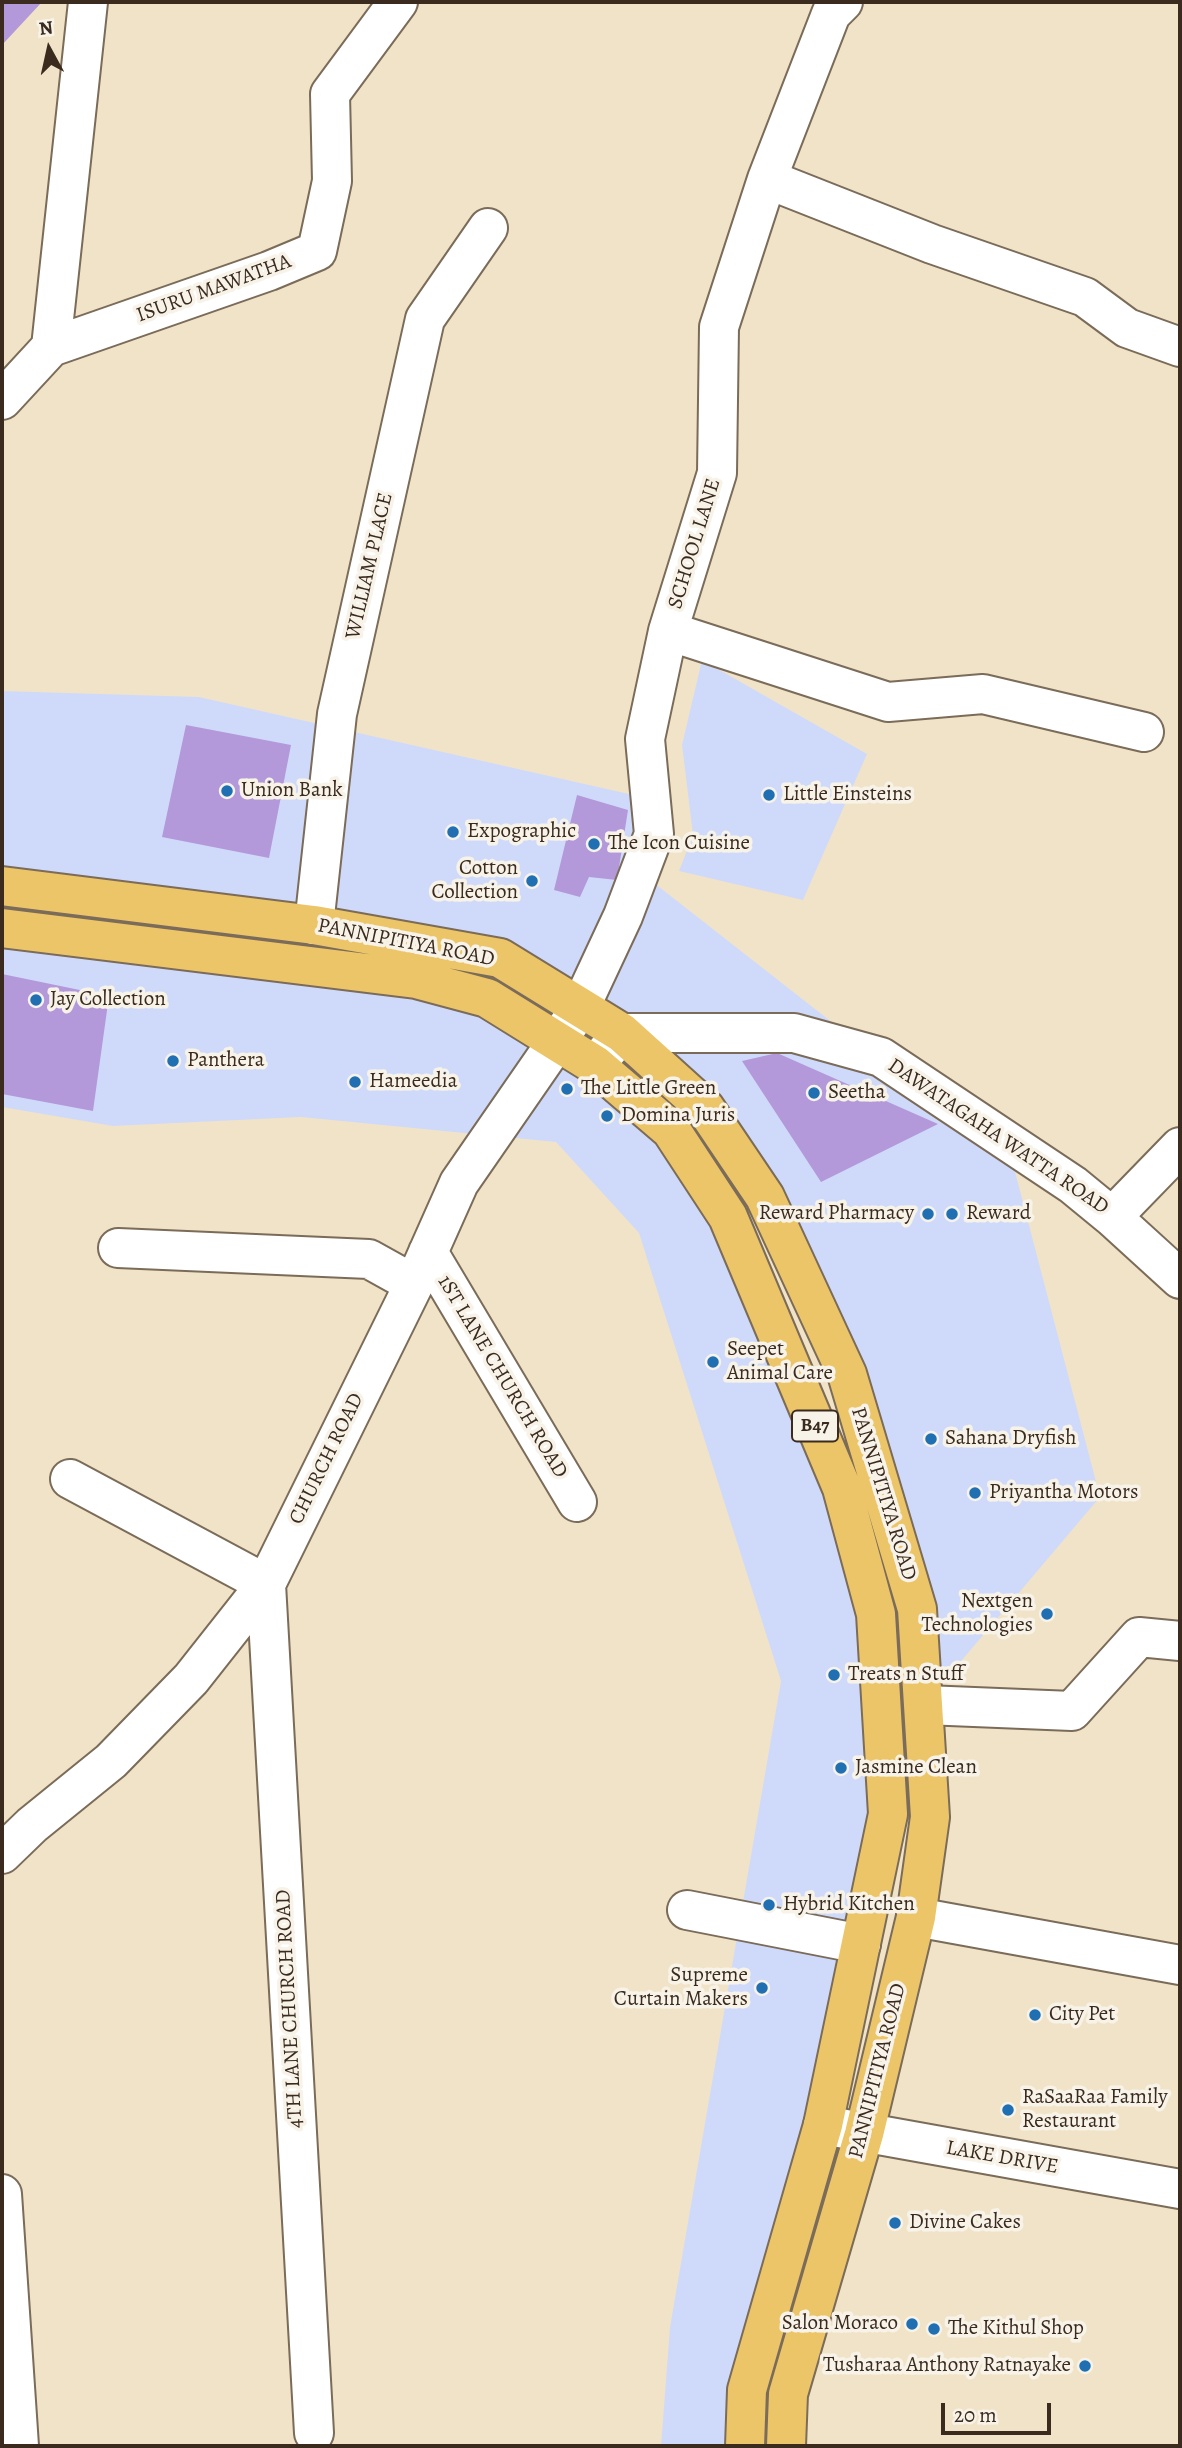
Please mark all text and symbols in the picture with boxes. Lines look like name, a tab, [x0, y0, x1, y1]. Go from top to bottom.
north arrow	[14, 14, 84, 84]
text: N	[37, 14, 55, 42]
street label: ISURU MAWATHA	[133, 249, 295, 329]
street label: SCHOOL LANE	[663, 476, 727, 612]
street label: WILLIAM PLACE	[341, 490, 399, 642]
place label: Union Bank	[241, 778, 343, 804]
place label: Little Einsteins	[783, 782, 912, 808]
marker: Union Bank	[219, 783, 235, 799]
marker: Little Einsteins	[761, 787, 777, 803]
place label: Expographic	[467, 819, 576, 845]
marker: Expographic	[445, 824, 461, 840]
place label: The Icon Cuisine	[608, 831, 750, 857]
marker: The Icon Cuisine	[586, 836, 602, 852]
place label: Cotton Collection	[431, 856, 518, 906]
marker: Cotton Collection	[524, 873, 540, 889]
street label: PANNIPITIYA ROAD	[315, 913, 497, 973]
place label: Jay Collection	[50, 987, 166, 1013]
marker: Jay Collection	[28, 992, 44, 1008]
place label: Panthera	[187, 1048, 265, 1074]
marker: Panthera	[165, 1053, 181, 1069]
street label: DAWATAGAHA WATTA ROAD	[883, 1054, 1113, 1220]
place label: Hameedia	[369, 1069, 457, 1095]
marker: Hameedia	[347, 1074, 363, 1090]
place label: The Little Green	[581, 1076, 716, 1102]
place label: Seetha	[828, 1080, 885, 1106]
marker: The Little Green	[559, 1081, 575, 1097]
marker: Seetha	[806, 1085, 822, 1101]
place label: Domina Juris	[621, 1103, 735, 1129]
marker: Domina Juris	[599, 1108, 615, 1124]
place label: Reward Pharmacy	[759, 1201, 914, 1227]
place label: Reward	[966, 1201, 1031, 1227]
marker: Reward Pharmacy	[920, 1206, 936, 1222]
marker: Reward	[944, 1206, 960, 1222]
street label: 1ST LANE CHURCH ROAD	[431, 1271, 573, 1483]
place label: Seepet Animal Care	[727, 1337, 833, 1387]
marker: Seepet Animal Care	[705, 1354, 721, 1370]
street label: CHURCH ROAD	[284, 1389, 370, 1529]
street label: PANNIPITIYA ROAD	[845, 1404, 921, 1584]
road number: B47	[792, 1410, 838, 1442]
place label: Sahana Dryfish	[945, 1426, 1076, 1452]
marker: Sahana Dryfish	[923, 1431, 939, 1447]
place label: Priyantha Motors	[989, 1480, 1138, 1506]
marker: Priyantha Motors	[967, 1485, 983, 1501]
place label: Nextgen Technologies	[921, 1589, 1033, 1639]
marker: Nextgen Technologies	[1039, 1606, 1055, 1622]
place label: Treats n Stuff	[848, 1662, 964, 1688]
marker: Treats n Stuff	[826, 1667, 842, 1683]
place label: Jasmine Clean	[855, 1755, 977, 1781]
marker: Jasmine Clean	[833, 1760, 849, 1776]
street label: 4TH LANE CHURCH ROAD	[271, 1889, 309, 2129]
place label: Hybrid Kitchen	[783, 1892, 915, 1918]
marker: Hybrid Kitchen	[761, 1897, 777, 1913]
place label: Supreme Curtain Makers	[614, 1963, 748, 2013]
marker: Supreme Curtain Makers	[754, 1980, 770, 1996]
street label: PANNIPITIYA ROAD	[844, 1981, 912, 2161]
place label: City Pet	[1049, 2002, 1115, 2028]
marker: City Pet	[1027, 2007, 1043, 2023]
place label: RaSaaRaa Family Restaurant	[1022, 2085, 1168, 2135]
marker: RaSaaRaa Family Restaurant	[1000, 2102, 1016, 2118]
street label: LAKE DRIVE	[944, 2136, 1060, 2180]
place label: Divine Cakes	[909, 2210, 1021, 2236]
marker: Divine Cakes	[887, 2215, 903, 2231]
place label: Salon Moraco	[782, 2311, 898, 2337]
marker: Salon Moraco	[904, 2316, 920, 2332]
place label: The Kithul Shop	[948, 2316, 1084, 2342]
marker: The Kithul Shop	[926, 2321, 942, 2337]
place label: Tusharaa Anthony Ratnayake	[823, 2353, 1071, 2379]
marker: Tusharaa Anthony Ratnayake	[1077, 2358, 1093, 2374]
scale bar	[944, 2388, 1054, 2432]
text: 20 m	[954, 2401, 997, 2429]

